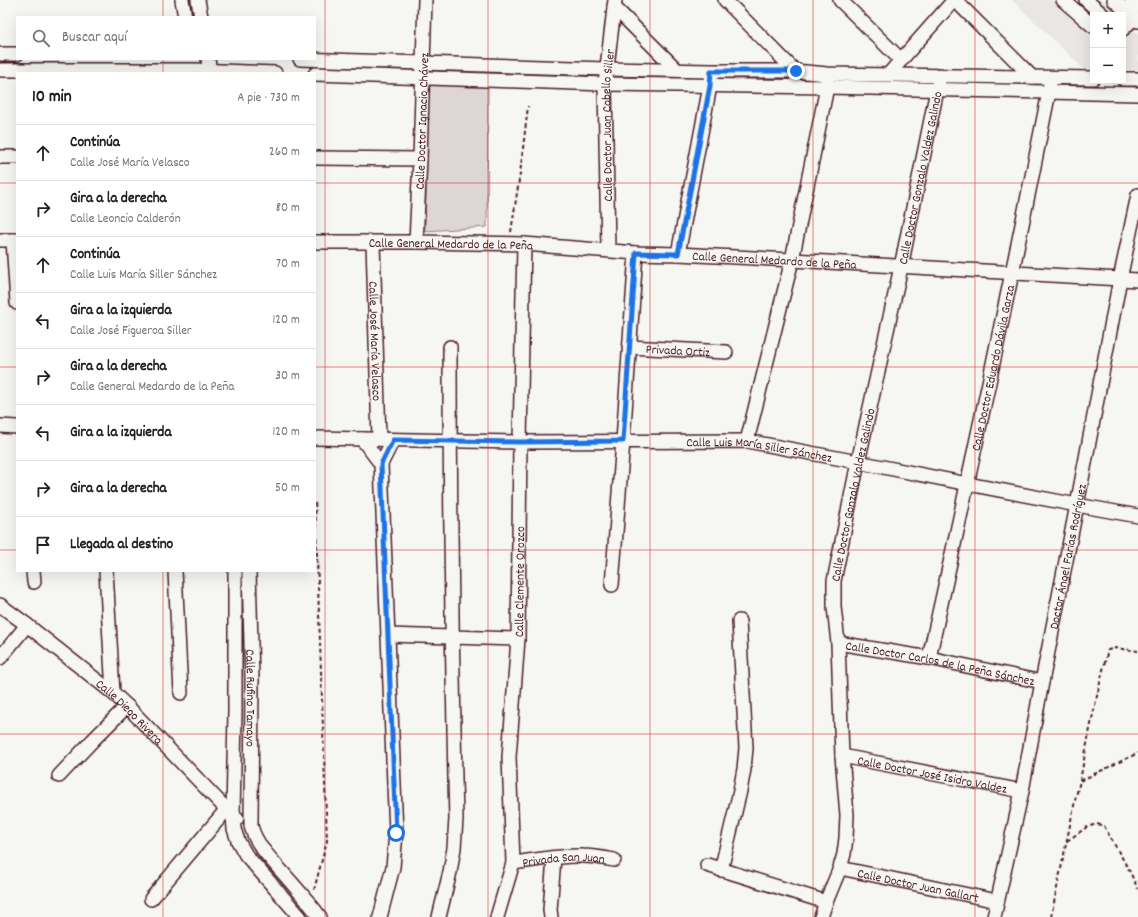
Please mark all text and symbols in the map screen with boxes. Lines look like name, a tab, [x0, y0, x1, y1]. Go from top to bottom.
map controls	[1090, 12, 1126, 84]
button: +	[1090, 12, 1126, 48]
search box	[16, 16, 316, 60]
icon: search	[30, 27, 52, 49]
text: Buscar aquí	[62, 27, 127, 49]
street label: Calle Doctor Juan Cabello Siller	[598, 48, 621, 202]
button: −	[1090, 48, 1126, 84]
street label: Calle Doctor Ignacio Chávez	[412, 52, 435, 190]
route end	[787, 62, 805, 80]
text: 10 min	[32, 86, 72, 110]
text: A pie · 730 m	[237, 89, 300, 108]
street label: Calle Doctor Gonzalo Valdez Galindo	[895, 90, 948, 267]
text: Continúa	[70, 132, 120, 154]
icon: ahead	[32, 142, 54, 164]
text: 260 m	[269, 143, 300, 162]
text: Calle José María Velasco	[70, 154, 190, 173]
text: Gira a la derecha	[70, 188, 167, 210]
icon: right	[32, 198, 54, 220]
text: 80 m	[276, 199, 300, 218]
text: Calle Leoncio Calderón	[70, 210, 181, 229]
street label: Calle General Medardo de la Peña	[369, 235, 535, 257]
text: Continúa	[70, 244, 120, 266]
street label: Calle General Medardo de la Peña	[692, 248, 858, 276]
icon: ahead	[32, 254, 54, 276]
text: 70 m	[276, 255, 300, 274]
text: Calle Luis María Siller Sánchez	[70, 266, 217, 285]
street label: Calle José María Velasco	[362, 281, 385, 401]
street label: Calle Doctor Eduardo Dávila Garza	[968, 283, 1021, 453]
text: Gira a la izquierda	[70, 300, 171, 322]
icon: left	[32, 310, 54, 332]
text: 120 m	[272, 311, 300, 330]
text: Calle José Figueroa Siller	[70, 322, 192, 341]
street label: Privada Ortiz	[645, 341, 710, 363]
text: Gira a la derecha	[70, 356, 167, 378]
icon: right	[32, 366, 54, 388]
text: 30 m	[275, 367, 300, 386]
text: Calle General Medardo de la Peña	[70, 378, 234, 397]
street label: Calle Doctor Gonzalo Valdez Galindo	[827, 407, 882, 583]
icon: left	[32, 422, 54, 444]
text: Gira a la izquierda	[70, 422, 171, 444]
text: 120 m	[272, 423, 300, 442]
street label: Calle Luis María Siller Sánchez	[686, 434, 833, 469]
icon: right	[32, 478, 54, 500]
text: Gira a la derecha	[70, 478, 167, 500]
text: 50 m	[275, 479, 300, 498]
street label: Doctor Ángel Farías Rodríguez	[1046, 483, 1093, 631]
street label: Calle Clemente Orozco	[511, 526, 531, 637]
icon: arrive	[32, 534, 54, 556]
text: Llegada al destino	[70, 534, 173, 556]
street label: Calle Doctor Carlos de la Peña Sánchez	[844, 637, 1036, 692]
street label: Calle Rufino Tamayo	[239, 649, 259, 747]
street label: Calle Diego Rivera	[91, 676, 167, 751]
street label: Calle Doctor José Isidro Valdez	[855, 752, 1008, 800]
route start	[387, 824, 405, 842]
street label: Privada San Juan	[521, 849, 606, 874]
street label: Calle Doctor Juan Gallart	[855, 865, 980, 909]

